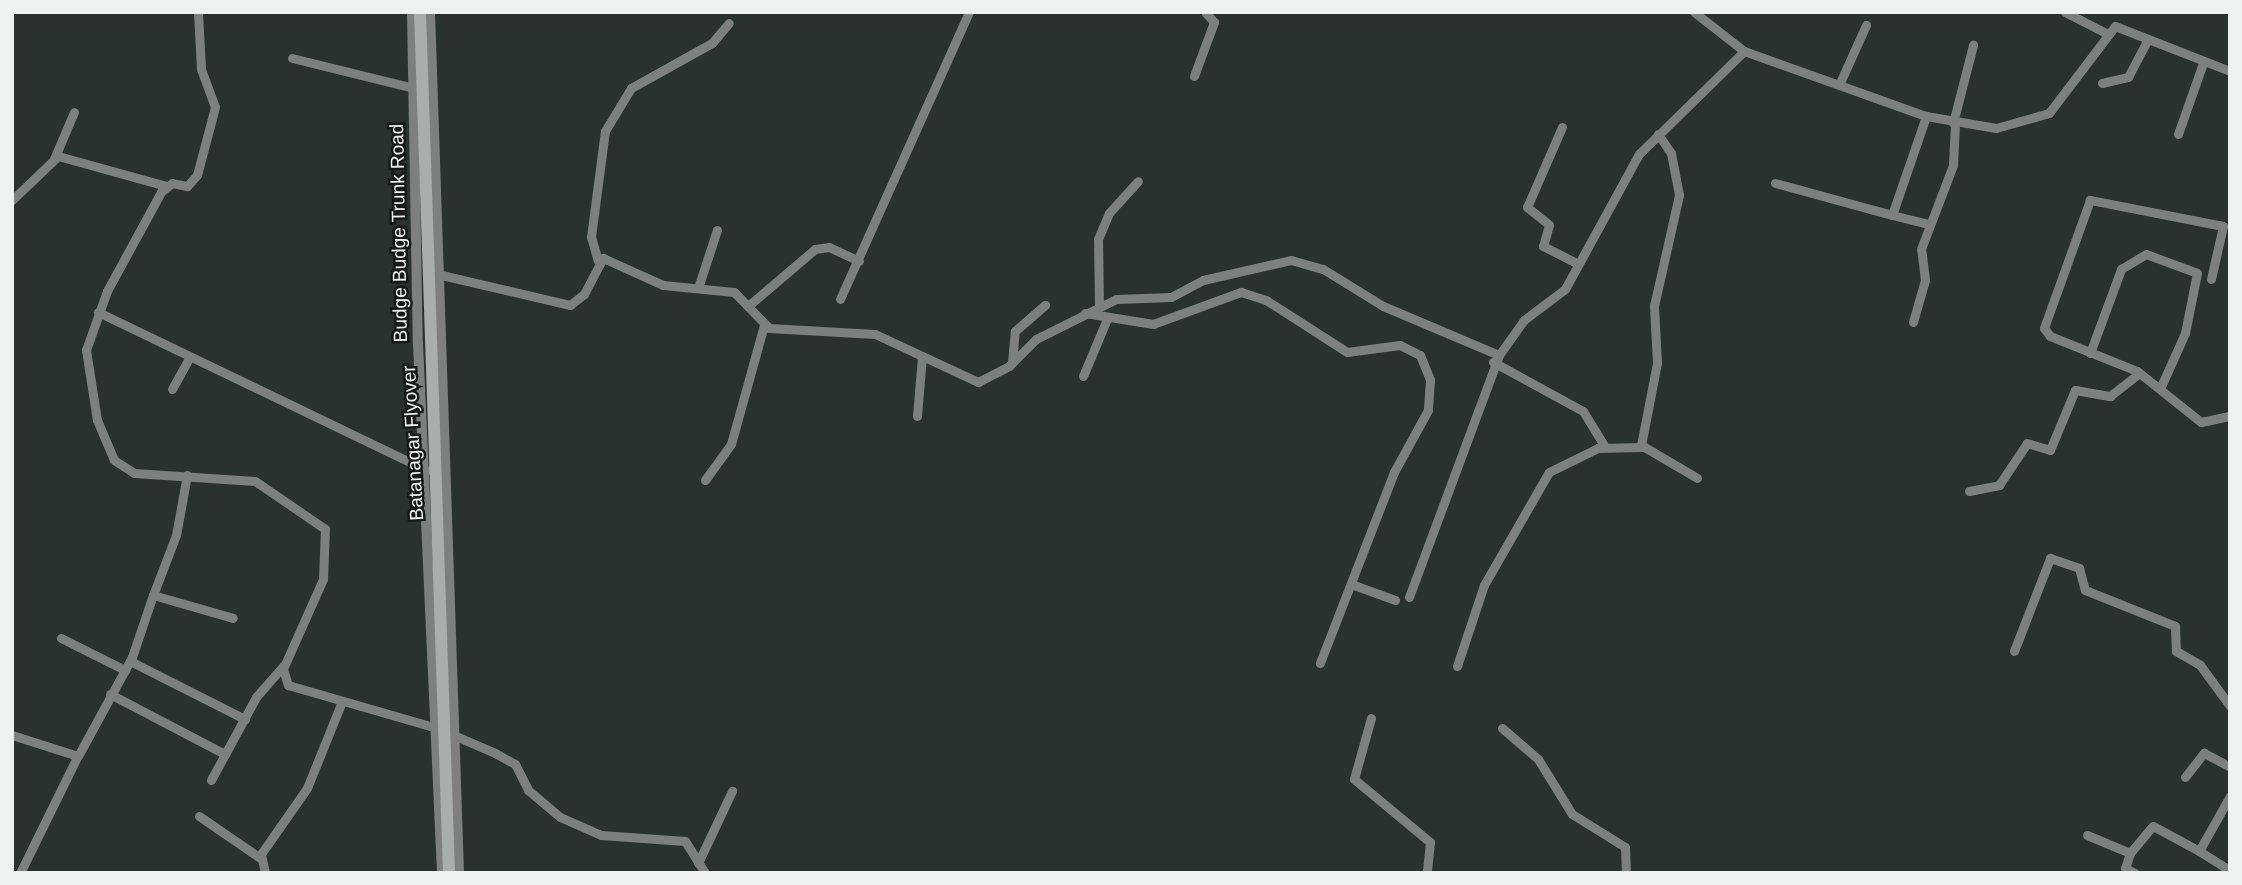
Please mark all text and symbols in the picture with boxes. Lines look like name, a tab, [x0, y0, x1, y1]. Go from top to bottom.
street label: Budge Budge Trunk Road	[386, 123, 412, 343]
street label: Batanagar Flyover	[398, 365, 428, 521]

